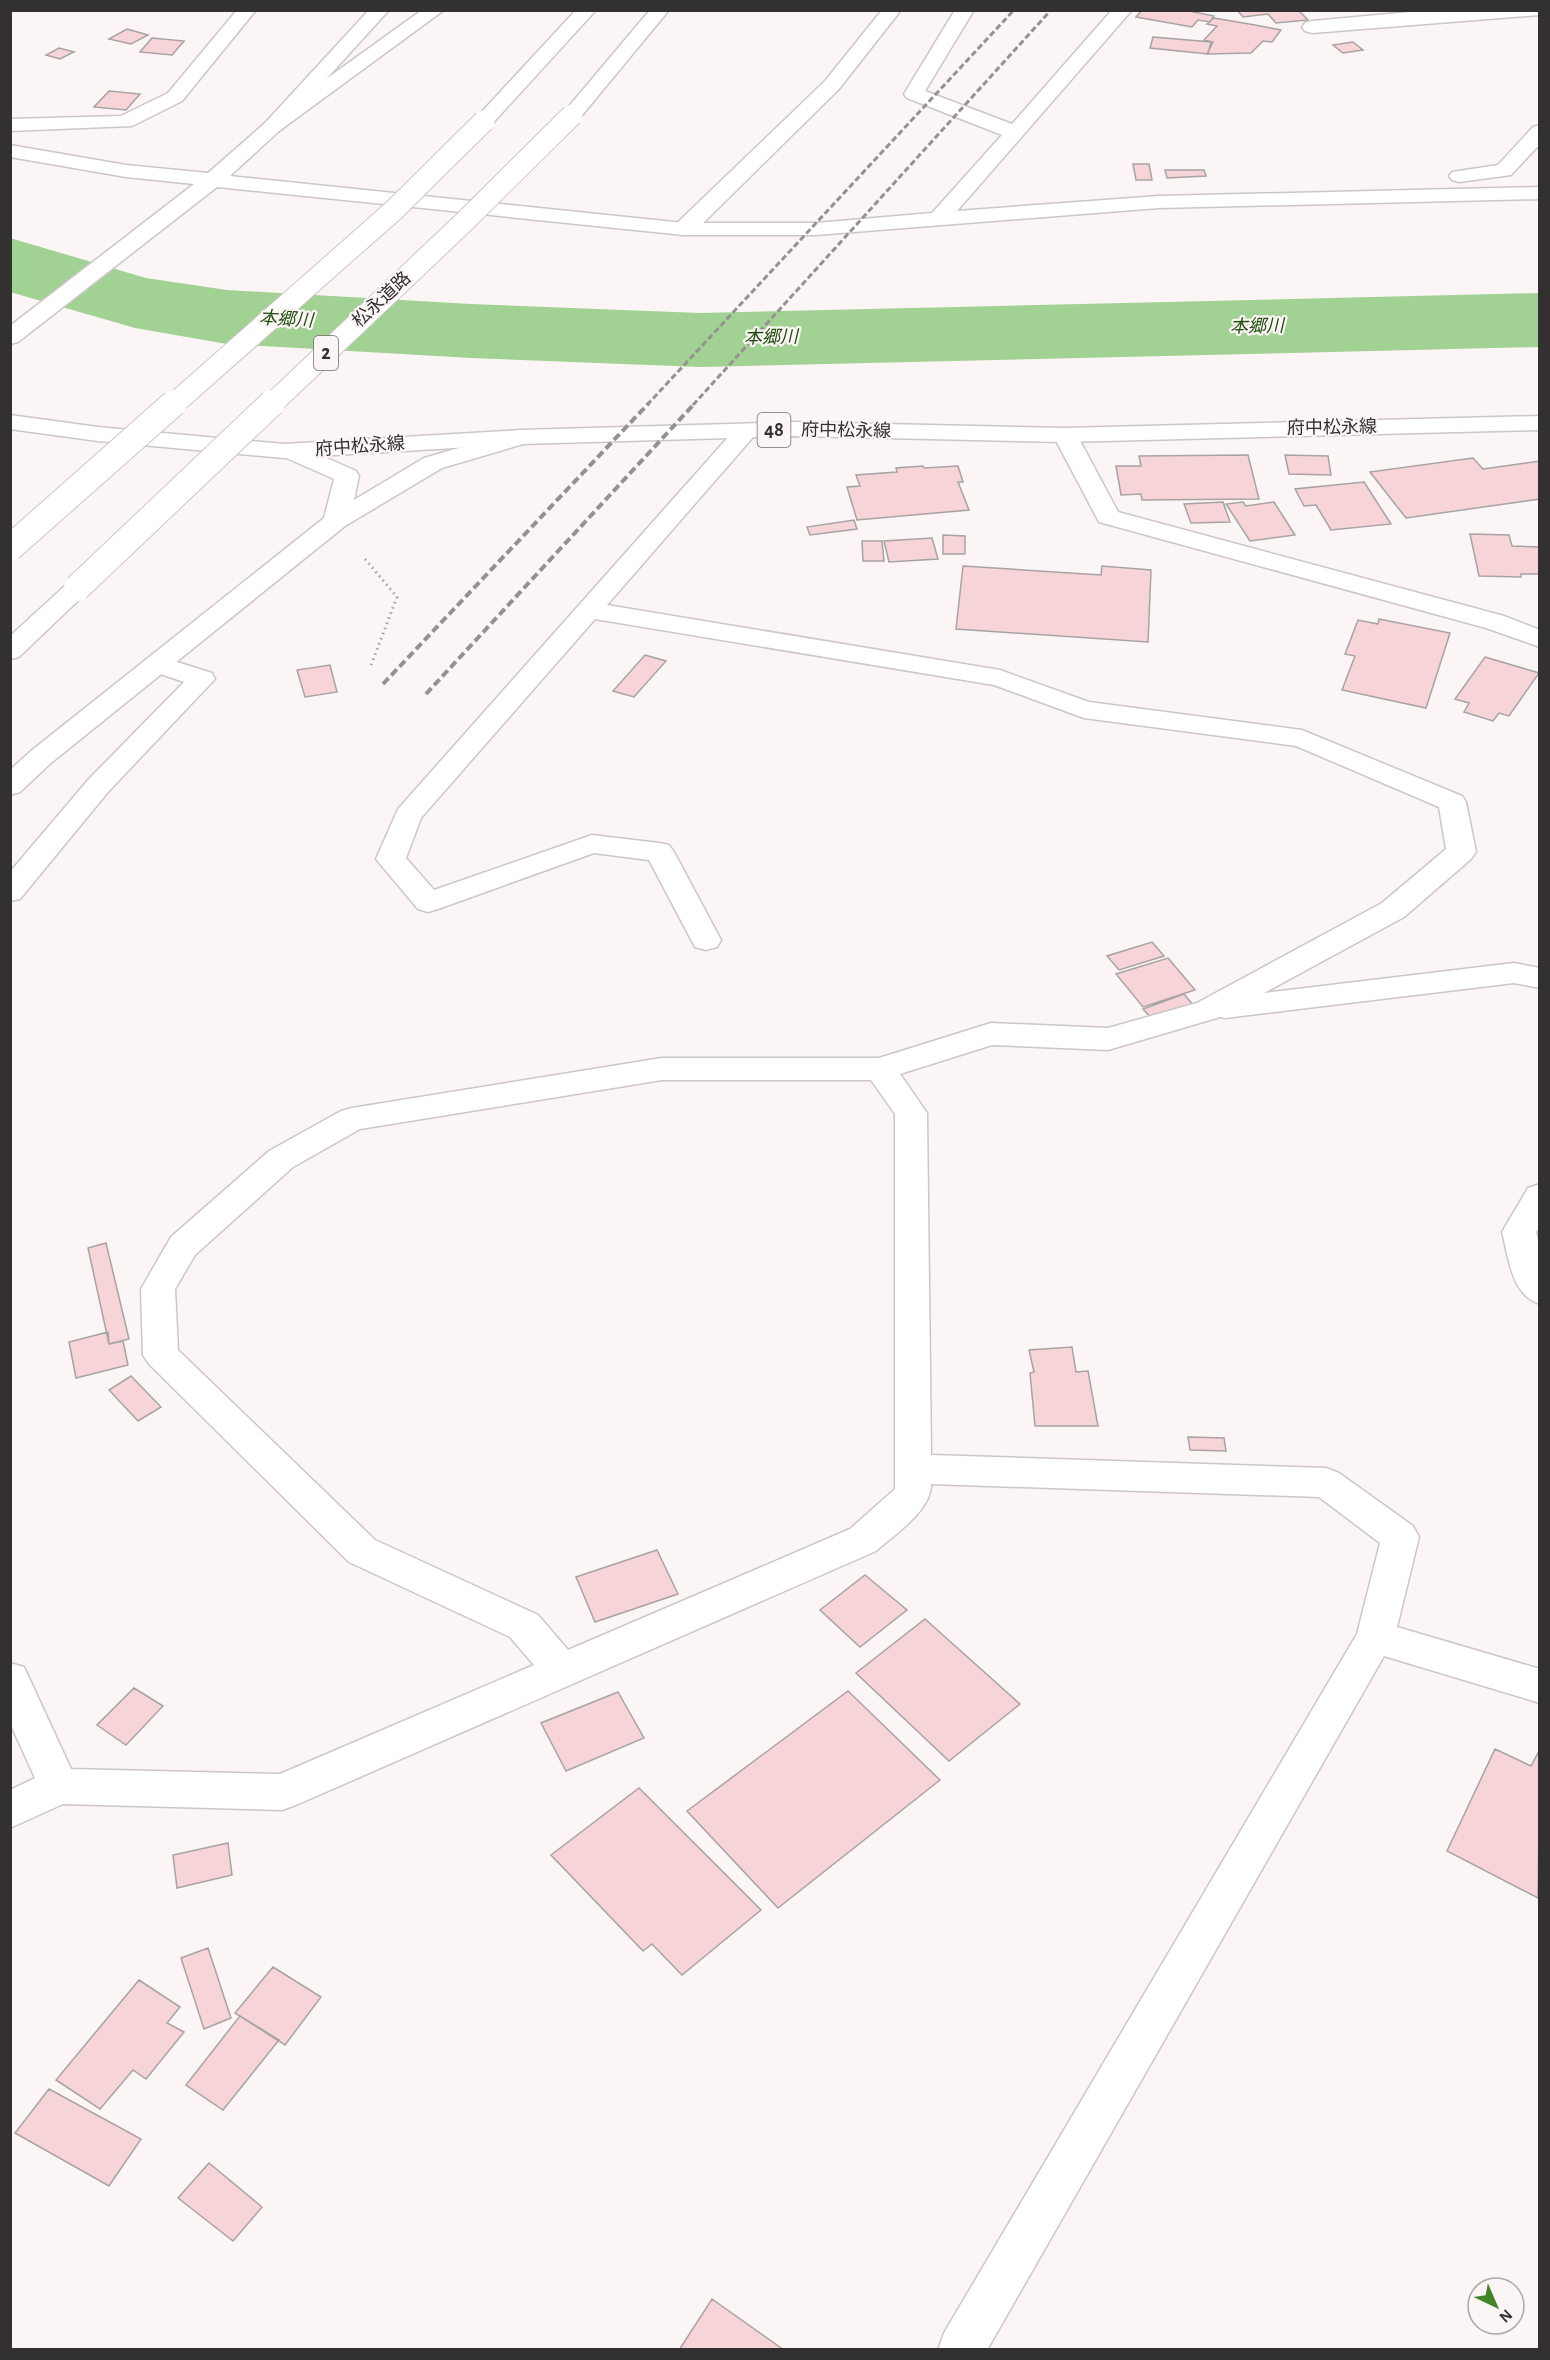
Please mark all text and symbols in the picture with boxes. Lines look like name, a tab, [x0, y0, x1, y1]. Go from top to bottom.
street label: 松永道路	[348, 267, 414, 331]
water label: 本郷川	[259, 308, 316, 331]
water label: 本郷川	[1230, 315, 1286, 336]
water label: 本郷川	[744, 326, 800, 347]
road number: 2	[314, 336, 338, 370]
road number: 48	[758, 413, 790, 447]
street label: 府中松永線	[1287, 416, 1377, 438]
street label: 府中松永線	[801, 419, 891, 441]
street label: 府中松永線	[314, 433, 406, 459]
north arrow	[1466, 2276, 1526, 2336]
text: N	[1496, 2306, 1515, 2326]

